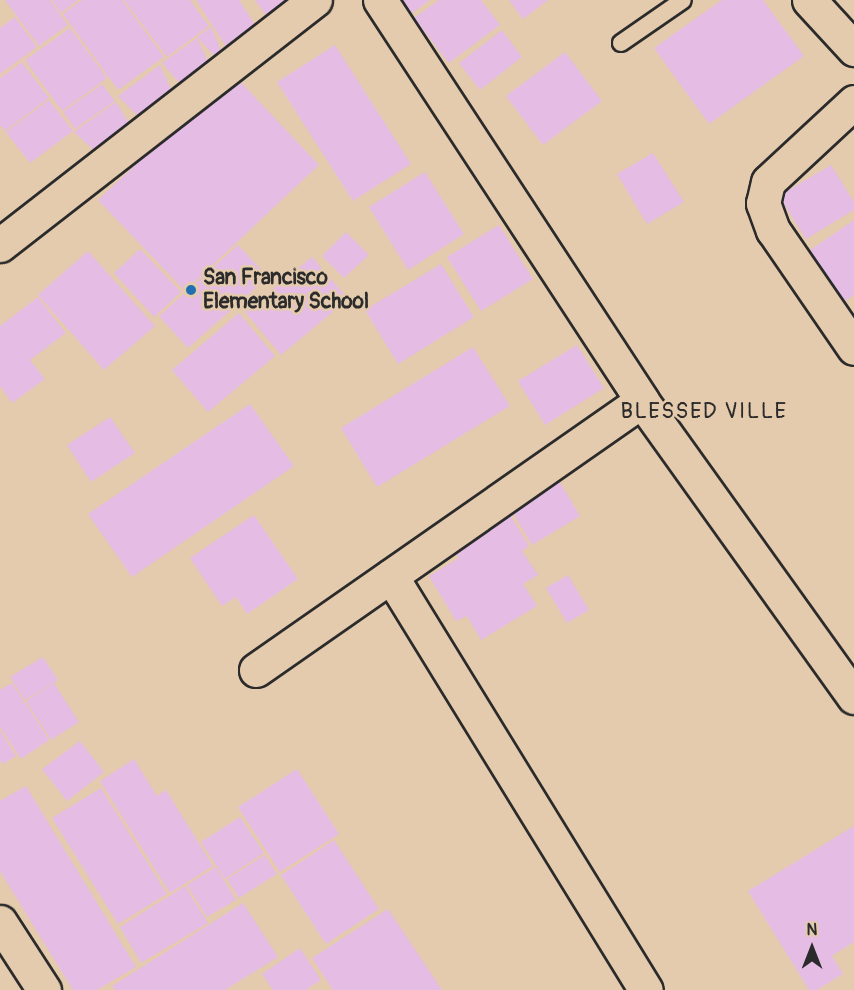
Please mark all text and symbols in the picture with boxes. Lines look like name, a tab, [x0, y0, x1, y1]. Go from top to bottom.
place label: San Francisco Elementary School	[203, 265, 369, 315]
marker: San Francisco Elementary School	[184, 283, 198, 297]
district label: BLESSED VILLE	[620, 399, 788, 425]
north arrow	[782, 918, 842, 978]
text: N	[807, 920, 817, 940]

